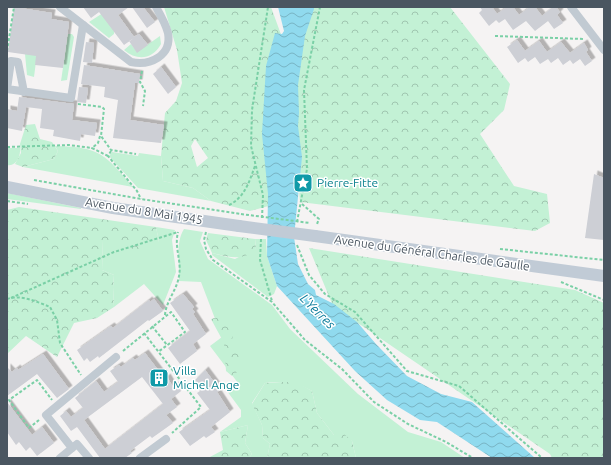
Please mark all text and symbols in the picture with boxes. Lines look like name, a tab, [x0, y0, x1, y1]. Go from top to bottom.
place icon: Pierre-Fitte	[292, 172, 314, 194]
place label: Pierre-Fitte	[317, 176, 378, 189]
street label: Avenue du 8 Mai 1945	[84, 195, 204, 226]
street label: Avenue du Général Charles de Gaulle	[333, 232, 531, 273]
water label: L'Yerres	[298, 291, 339, 332]
place label: Villa Michel Ange	[173, 364, 239, 391]
building icon: Villa Michel Ange	[148, 367, 170, 389]

